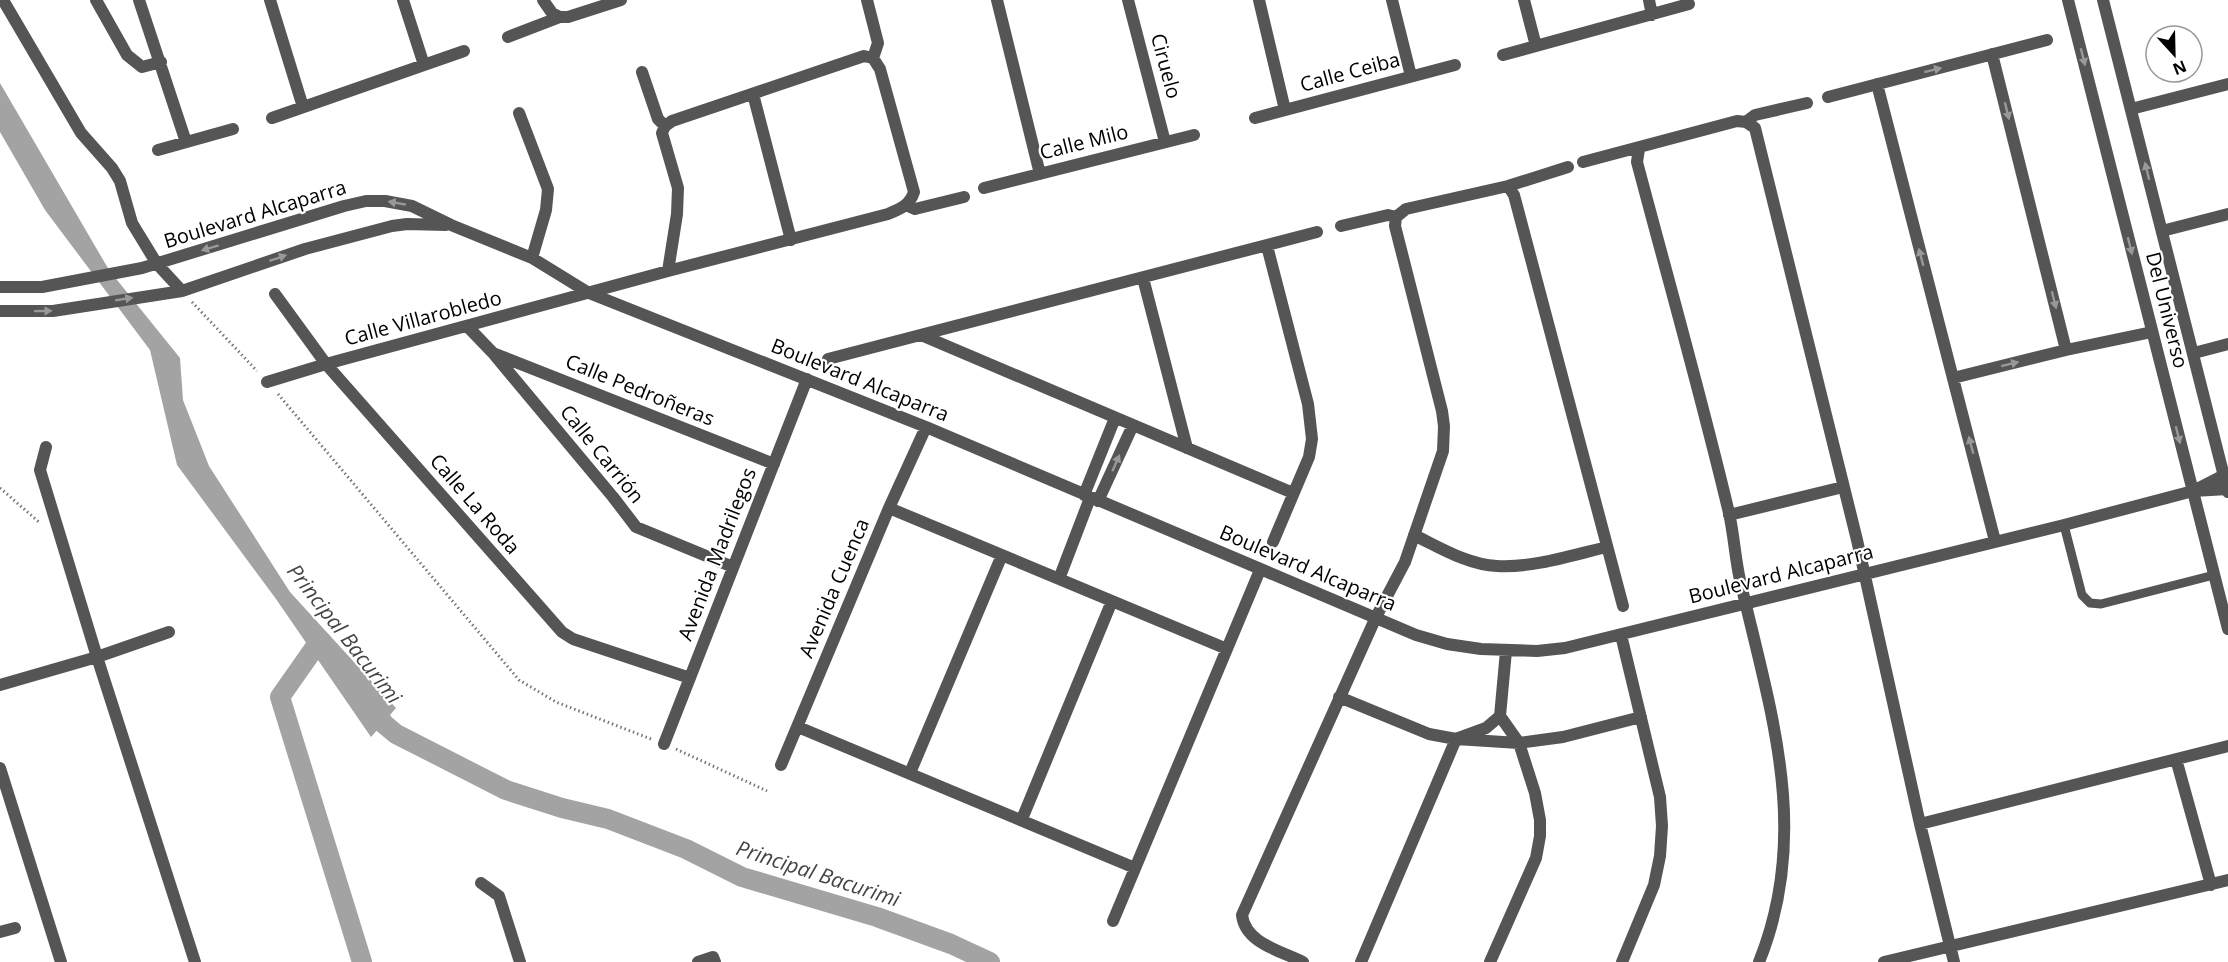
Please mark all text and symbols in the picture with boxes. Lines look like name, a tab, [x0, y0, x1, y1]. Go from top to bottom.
north arrow	[2144, 24, 2204, 84]
street label: Ciruelo	[1145, 30, 1188, 101]
street label: Calle Ceiba	[1297, 45, 1403, 98]
one-way arrow	[2078, 48, 2088, 66]
text: N	[2169, 55, 2190, 81]
one-way arrow	[1924, 64, 1942, 74]
one-way arrow	[2002, 102, 2012, 120]
street label: Calle Milo	[1037, 117, 1131, 166]
one-way arrow	[2141, 162, 2151, 180]
street label: Boulevard Alcaparra	[160, 173, 349, 254]
one-way arrow	[388, 198, 407, 207]
one-way arrow	[2126, 237, 2136, 255]
one-way arrow	[201, 244, 219, 253]
one-way arrow	[1916, 248, 1926, 266]
street label: Del Universo	[2140, 249, 2195, 371]
one-way arrow	[269, 252, 287, 262]
street label: Calle Villarobledo	[341, 284, 504, 351]
one-way arrow	[2049, 291, 2059, 310]
one-way arrow	[115, 294, 134, 303]
one-way arrow	[33, 306, 52, 316]
street label: Boulevard Alcaparra	[767, 332, 953, 428]
street label: Calle Pedroñeras	[562, 347, 719, 432]
one-way arrow	[2000, 358, 2019, 368]
street label: Calle Carrión	[554, 399, 651, 509]
one-way arrow	[2174, 426, 2184, 444]
one-way arrow	[1965, 436, 1975, 455]
street label: Calle La Roda	[424, 448, 526, 560]
one-way arrow	[1111, 455, 1120, 472]
street label: Avenida Madrilegos	[671, 464, 762, 644]
street label: Avenida Cuenca	[792, 514, 875, 662]
street label: Boulevard Alcaparra	[1216, 518, 1401, 617]
street label: Boulevard Alcaparra	[1686, 538, 1876, 610]
water label: Principal Bacurimi	[281, 558, 409, 710]
water label: Principal Bacurimi	[733, 833, 904, 913]

